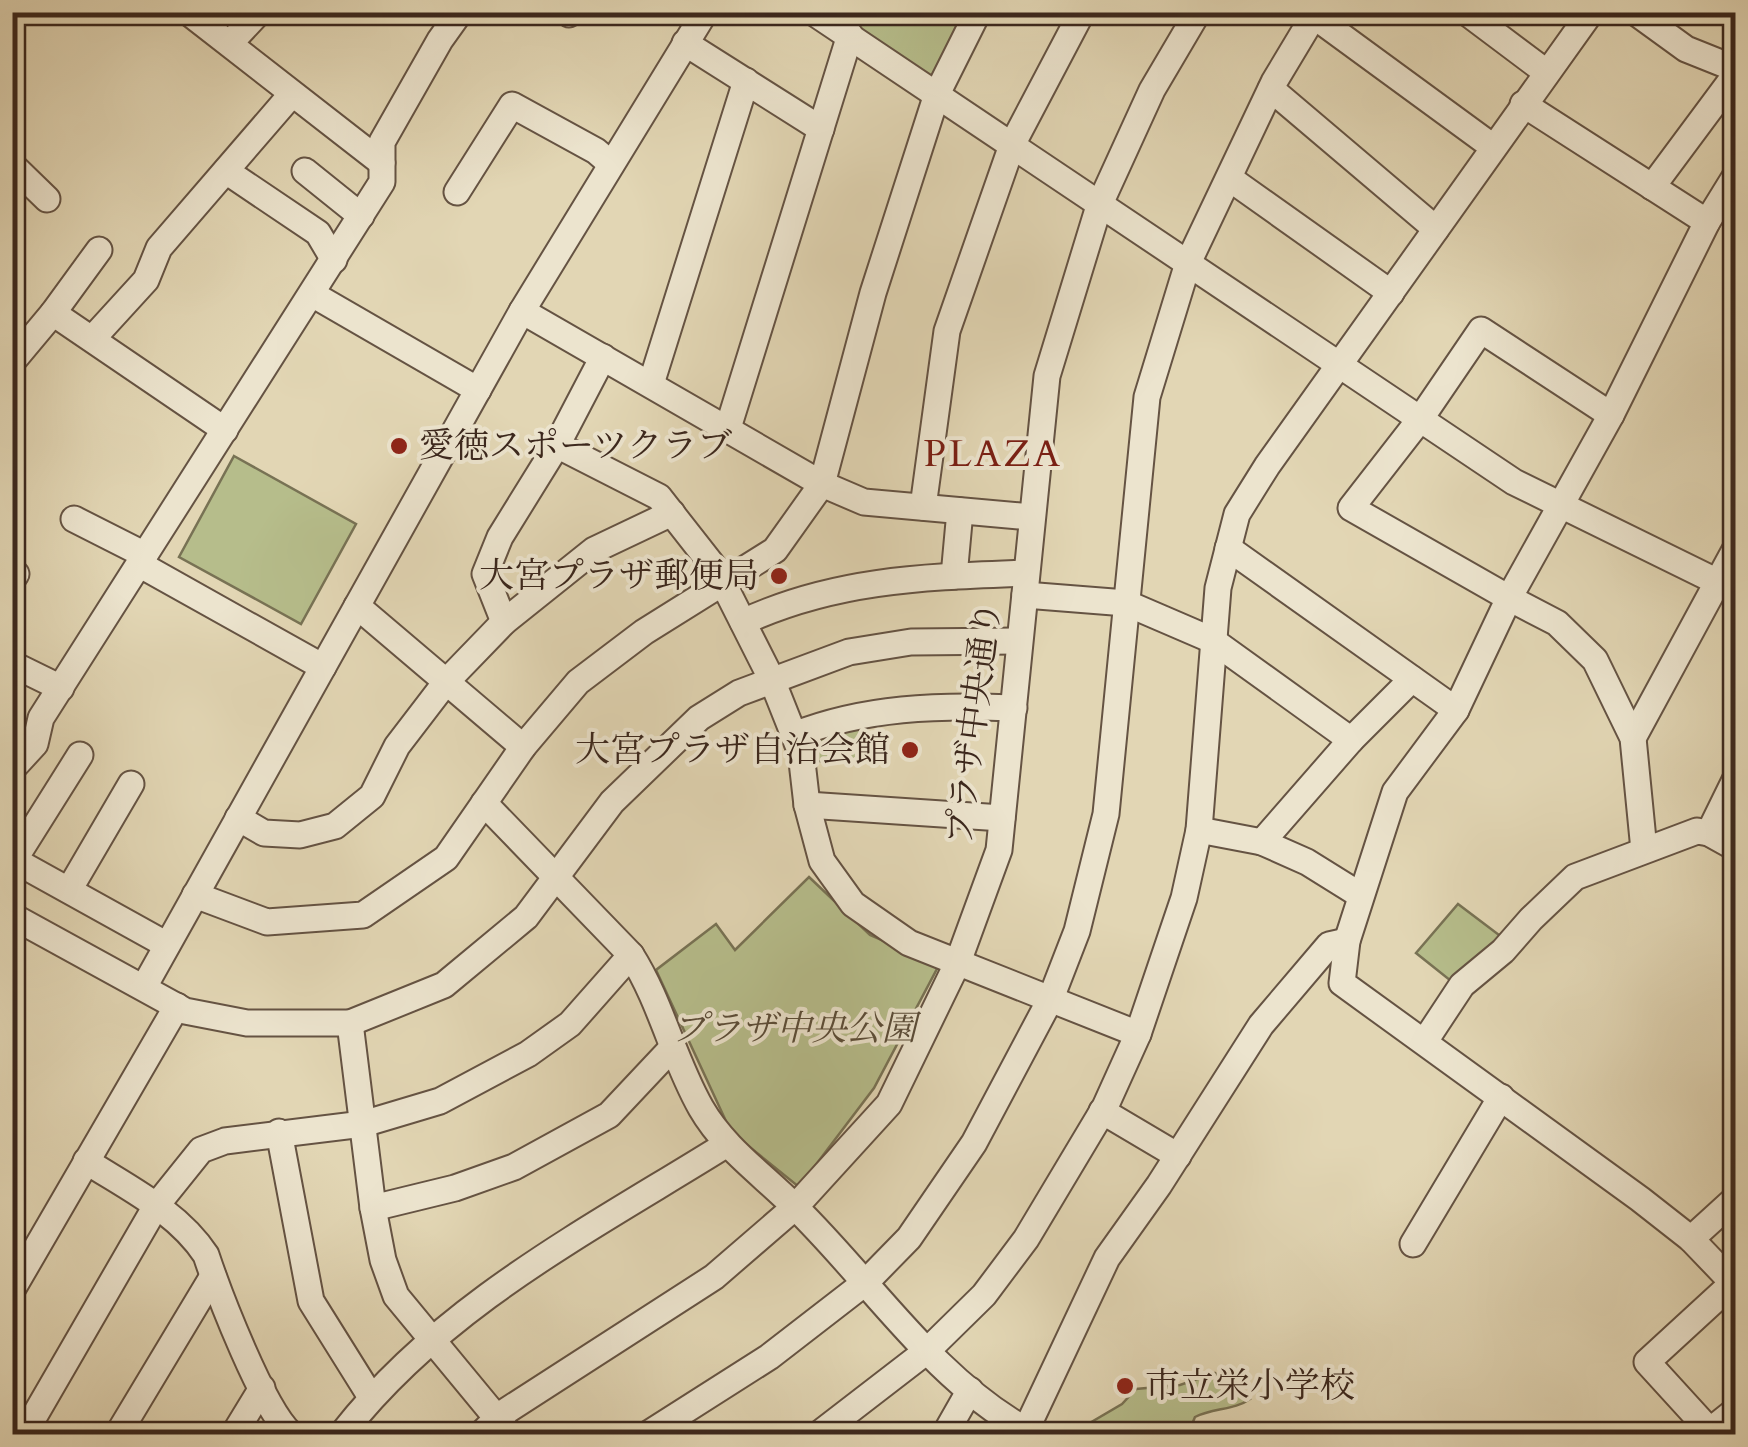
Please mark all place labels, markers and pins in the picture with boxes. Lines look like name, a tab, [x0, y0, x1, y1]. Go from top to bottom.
place label: 愛徳スポーツクラブ	[419, 422, 732, 470]
marker: 愛徳スポーツクラブ	[388, 435, 410, 457]
place label: 大宮プラザ郵便局	[479, 552, 759, 600]
marker: 大宮プラザ郵便局	[768, 565, 790, 587]
place label: 大宮プラザ自治会館	[575, 726, 890, 774]
marker: 大宮プラザ自治会館	[899, 739, 921, 761]
place label: 市立栄小学校	[1145, 1362, 1355, 1410]
marker: 市立栄小学校	[1114, 1375, 1136, 1397]

